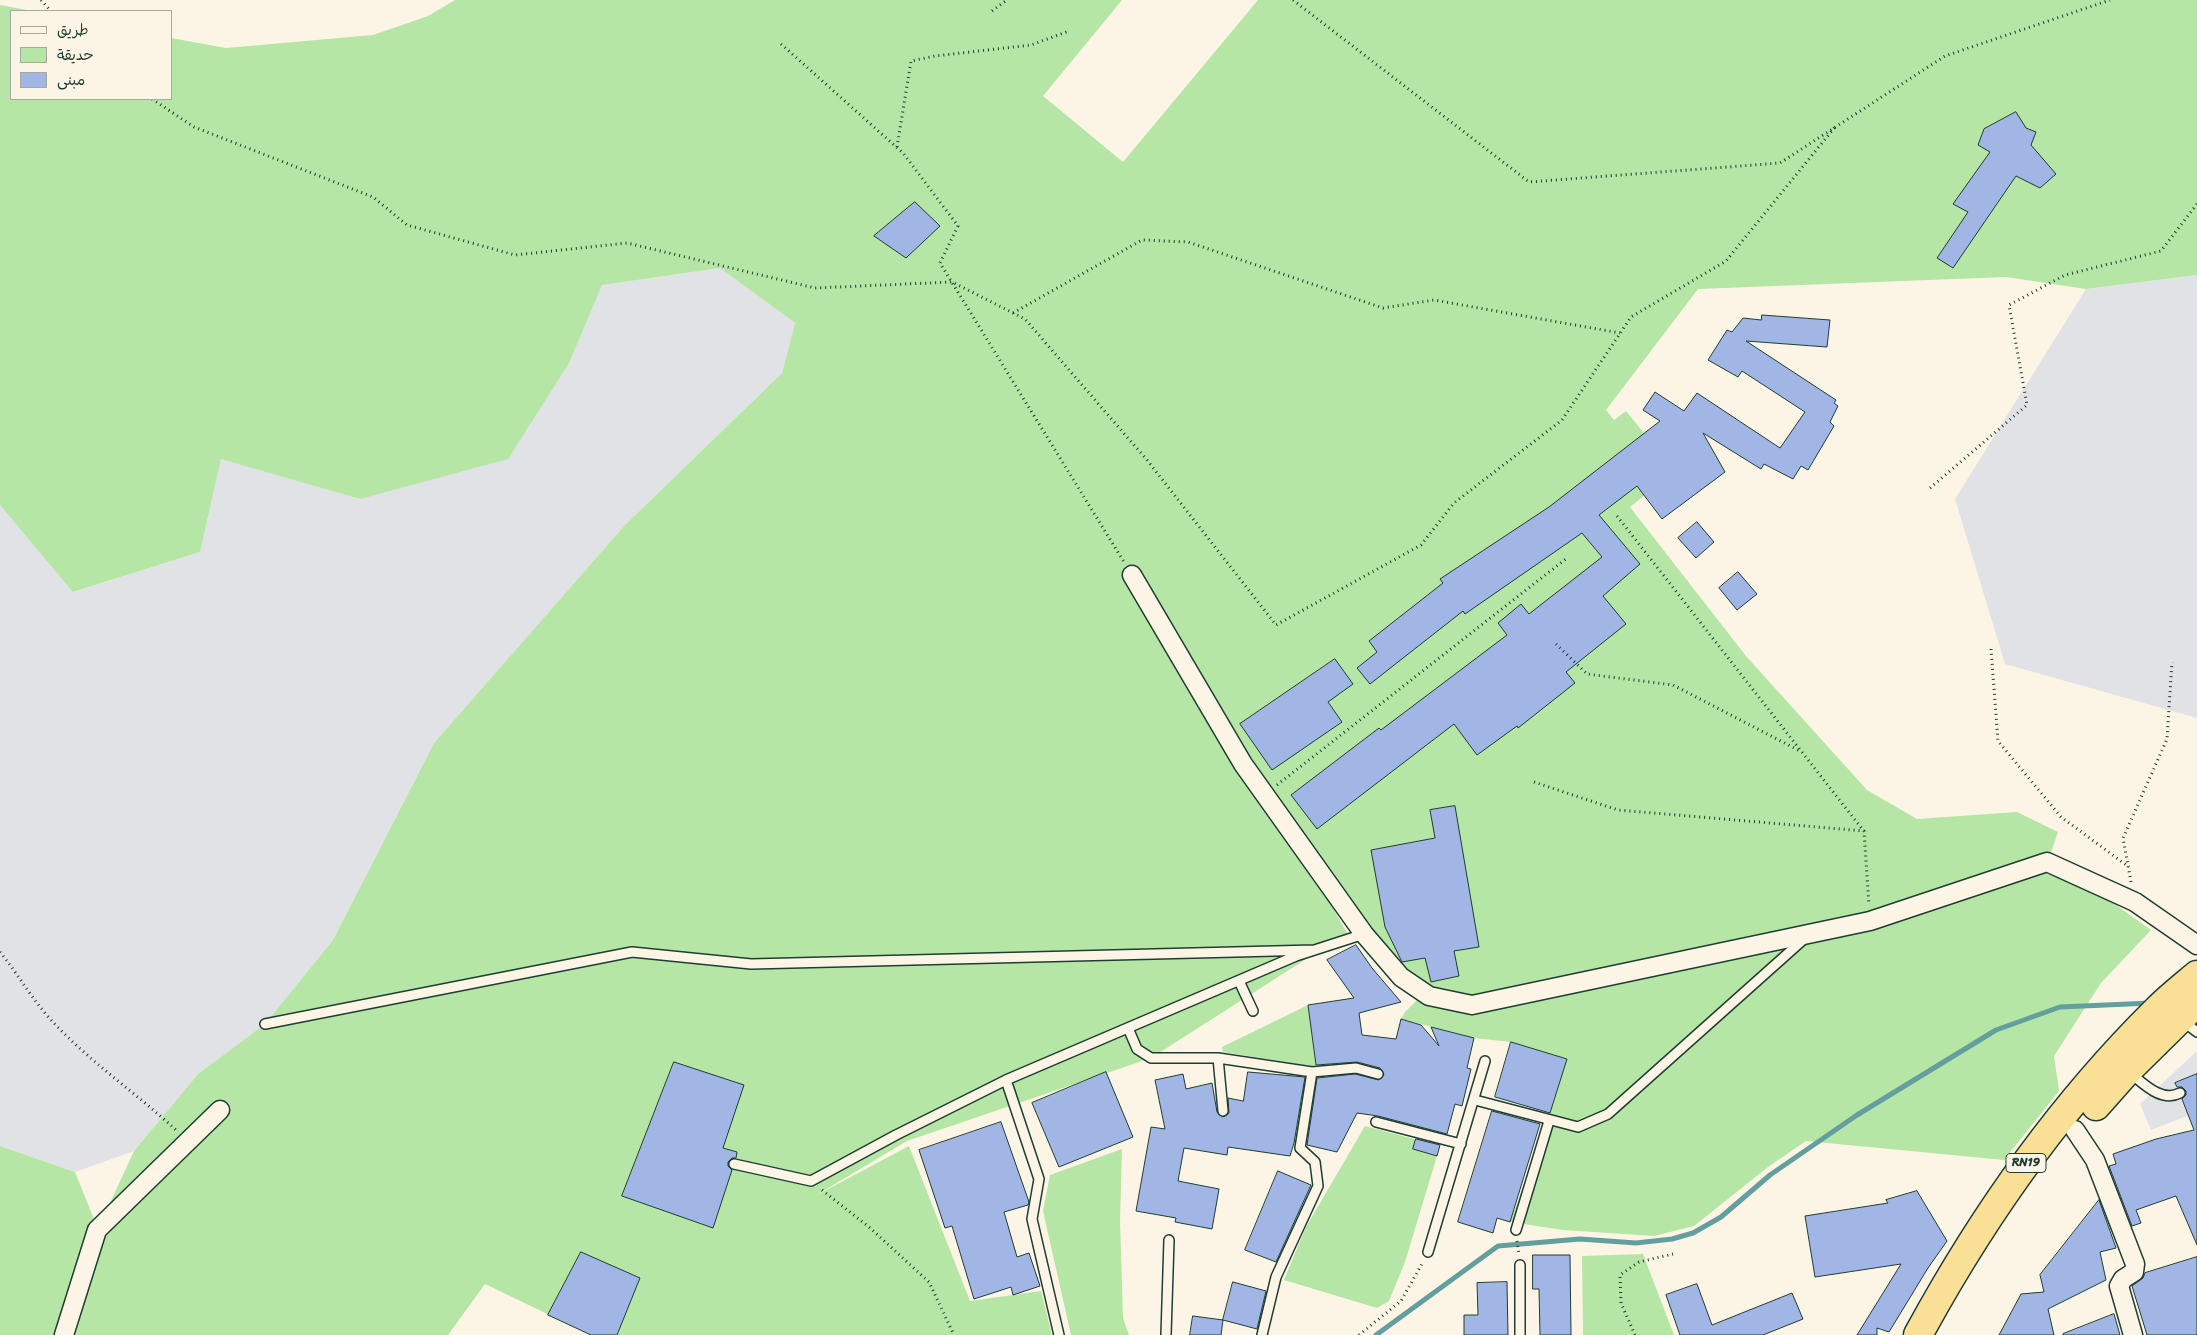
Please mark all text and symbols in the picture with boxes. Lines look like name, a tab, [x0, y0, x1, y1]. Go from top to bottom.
legend	[10, 10, 172, 100]
text: طريق	[57, 17, 89, 43]
text: حديقة	[57, 42, 94, 68]
text: مبنى	[57, 67, 85, 93]
road number: RN19	[2006, 1154, 2046, 1172]

